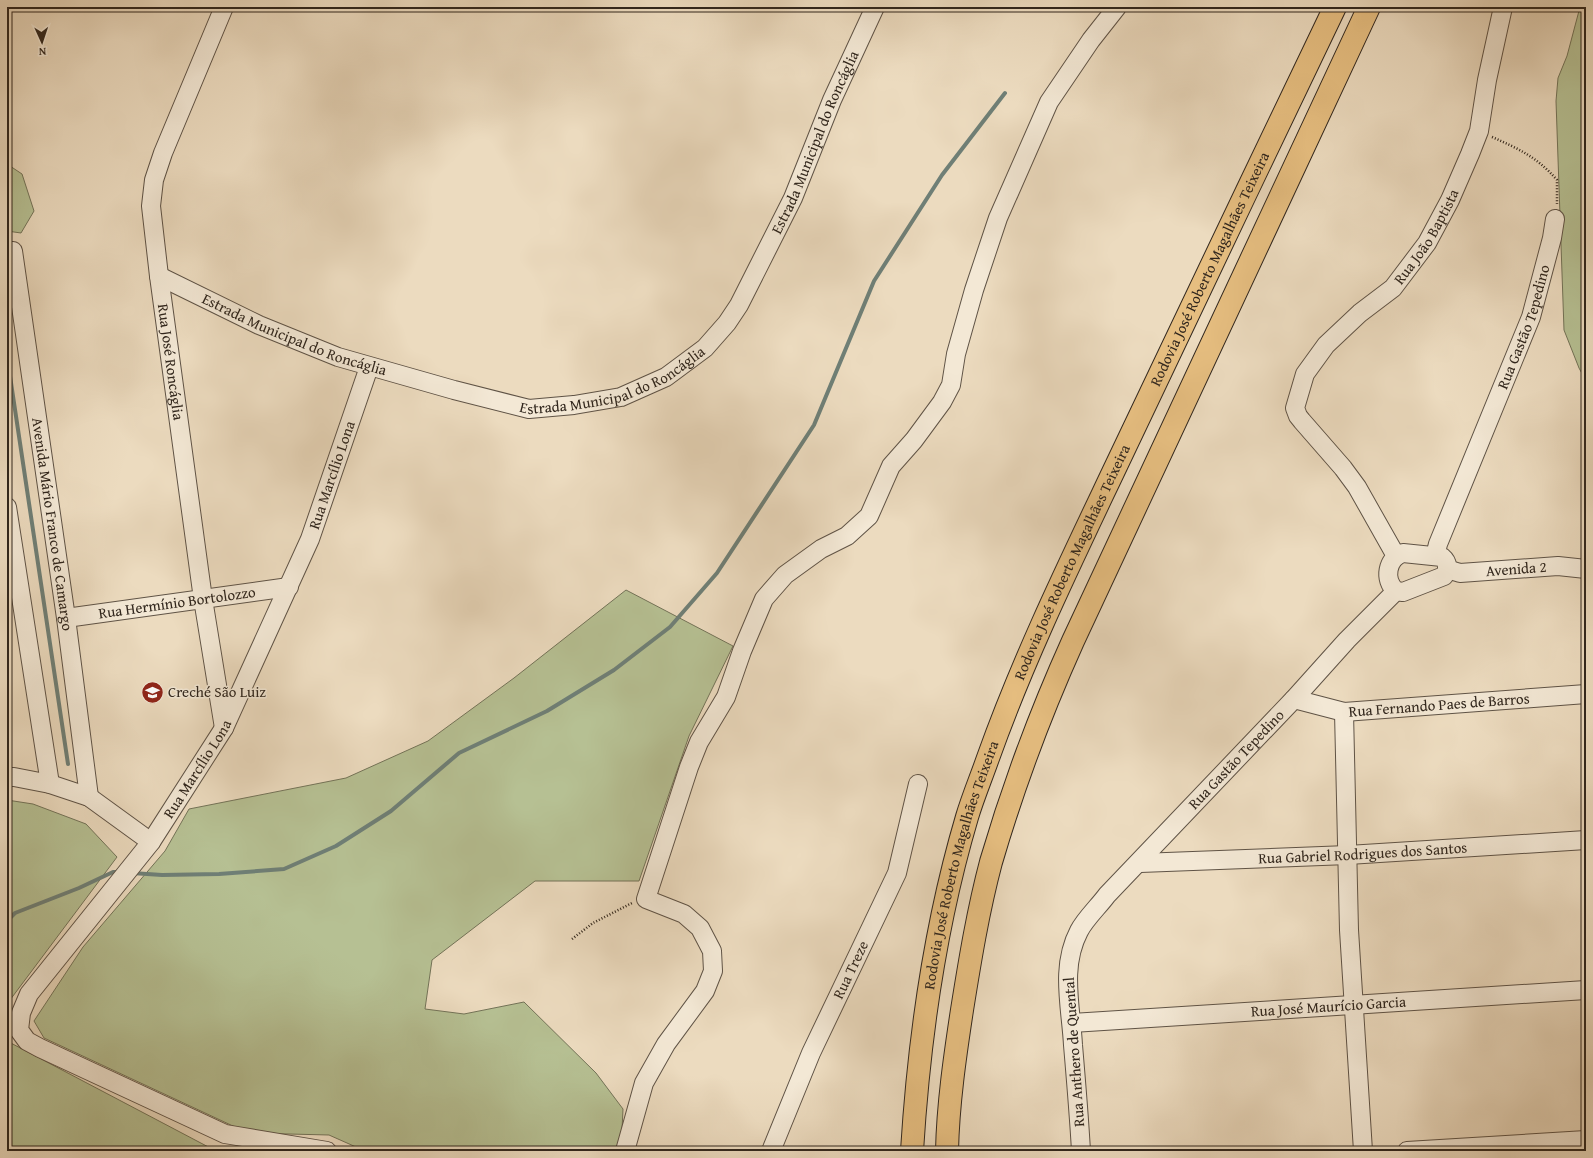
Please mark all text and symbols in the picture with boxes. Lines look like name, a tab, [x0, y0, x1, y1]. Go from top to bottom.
north arrow	[22, 22, 62, 62]
text: N	[38, 44, 47, 60]
street label: Estrada Municipal do Roncáglia	[766, 47, 863, 237]
street label: Rodovia José Roberto Magalhães Teixeira	[1144, 148, 1274, 389]
street label: Rua João Baptista	[1388, 186, 1464, 289]
street label: Rua Gastão Tepedino	[1492, 262, 1555, 392]
street label: Estrada Municipal do Roncáglia	[199, 288, 389, 380]
street label: Rua José Roncáglia	[153, 302, 190, 421]
street label: Estrada Municipal do Roncáglia	[517, 341, 709, 419]
street label: Avenida Mário Franco de Camargo	[27, 416, 79, 632]
street label: Rua Marcílio Lona	[303, 418, 360, 532]
street label: Rodovia José Roberto Magalhães Teixeira	[1008, 441, 1135, 683]
street label: Avenida 2	[1485, 556, 1547, 581]
street label: Rua Hermínio Bortolozzo	[97, 581, 257, 623]
school or university icon: Creché São Luiz	[139, 679, 165, 705]
place label: Creché São Luiz	[168, 681, 266, 702]
street label: Rua Fernando Paes de Barros	[1348, 687, 1530, 722]
street label: Rua Gastão Tepedino	[1183, 704, 1289, 814]
street label: Rua Marcílio Lona	[158, 716, 236, 822]
street label: Rodovia José Roberto Magalhães Teixeira	[918, 738, 1003, 991]
street label: Rua Gabriel Rodrigues dos Santos	[1258, 837, 1468, 868]
street label: Rua Treze	[827, 937, 873, 1002]
street label: Rua Anthero de Quental	[1058, 977, 1089, 1128]
street label: Rua José Maurício Garcia	[1250, 991, 1407, 1021]

